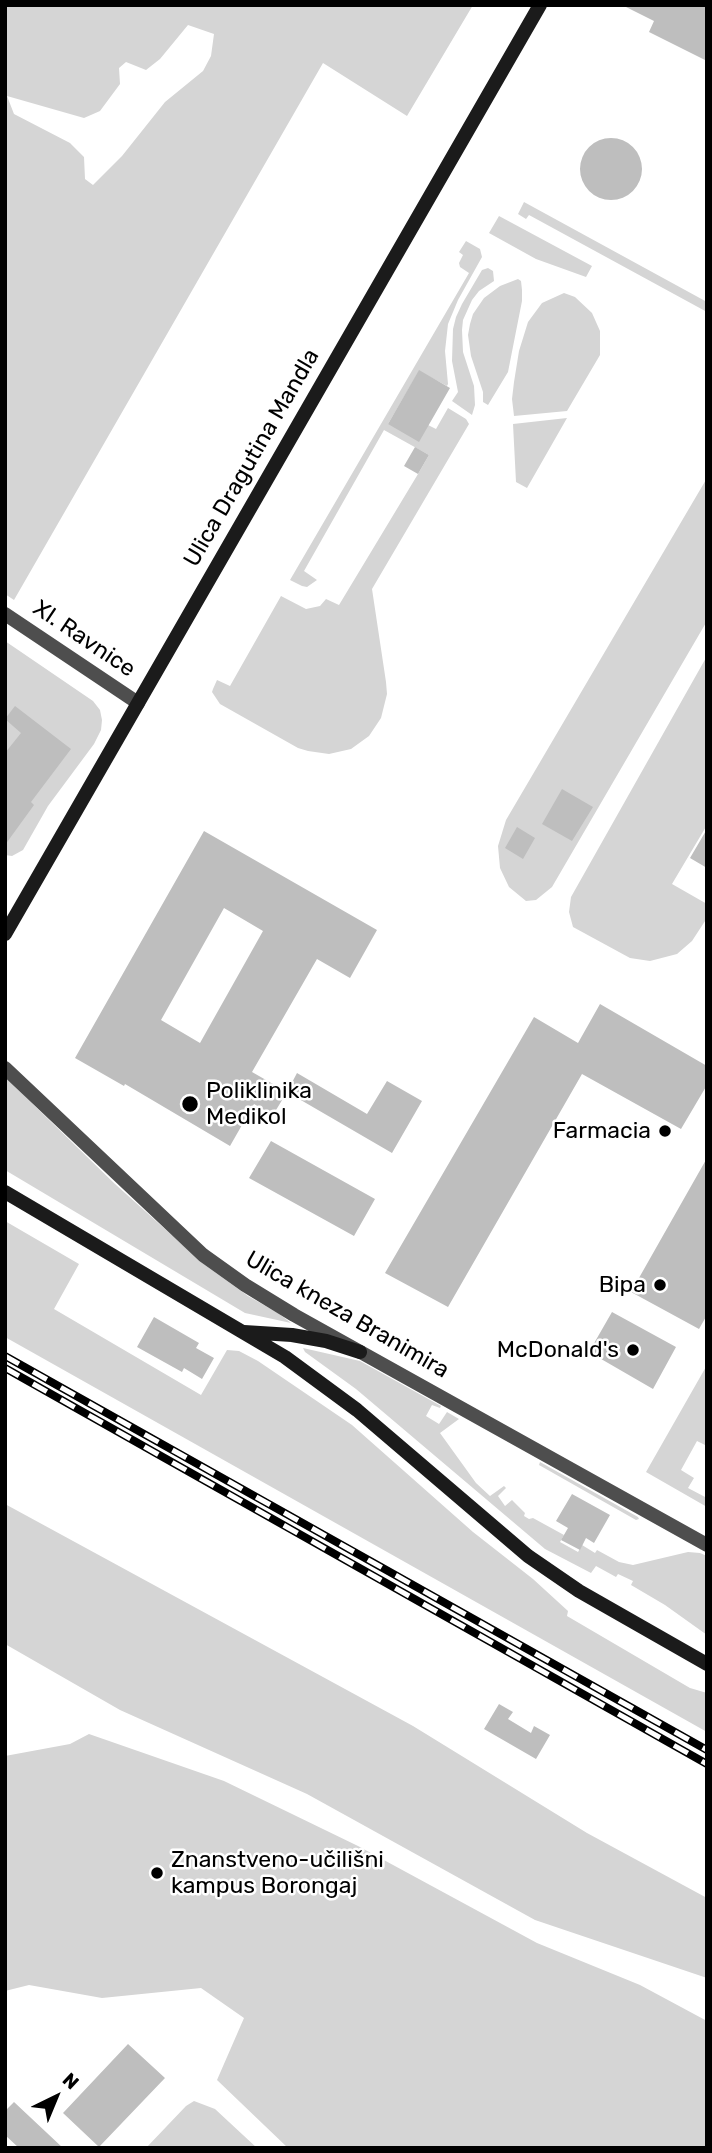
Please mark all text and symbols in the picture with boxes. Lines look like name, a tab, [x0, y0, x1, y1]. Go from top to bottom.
street label: Ulica Dragutina Mandla	[178, 344, 326, 572]
street label: XI. Ravnice	[28, 595, 140, 683]
place label: Poliklinika Medikol	[206, 1077, 312, 1131]
marker: Poliklinika Medikol	[180, 1094, 200, 1114]
place label: Farmacia	[553, 1117, 651, 1145]
marker: Farmacia	[657, 1123, 673, 1139]
street label: Ulica kneza Branimira	[240, 1245, 454, 1385]
place label: Bipa	[599, 1271, 646, 1299]
marker: Bipa	[652, 1277, 668, 1293]
place label: McDonald's	[497, 1336, 619, 1364]
marker: McDonald's	[625, 1342, 641, 1358]
place label: Znanstveno-učilišni kampus Borongaj	[171, 1846, 384, 1900]
marker: Znanstveno-učilišni kampus Borongaj	[149, 1865, 165, 1881]
north arrow	[21, 2062, 91, 2132]
text: N	[58, 2068, 83, 2094]

